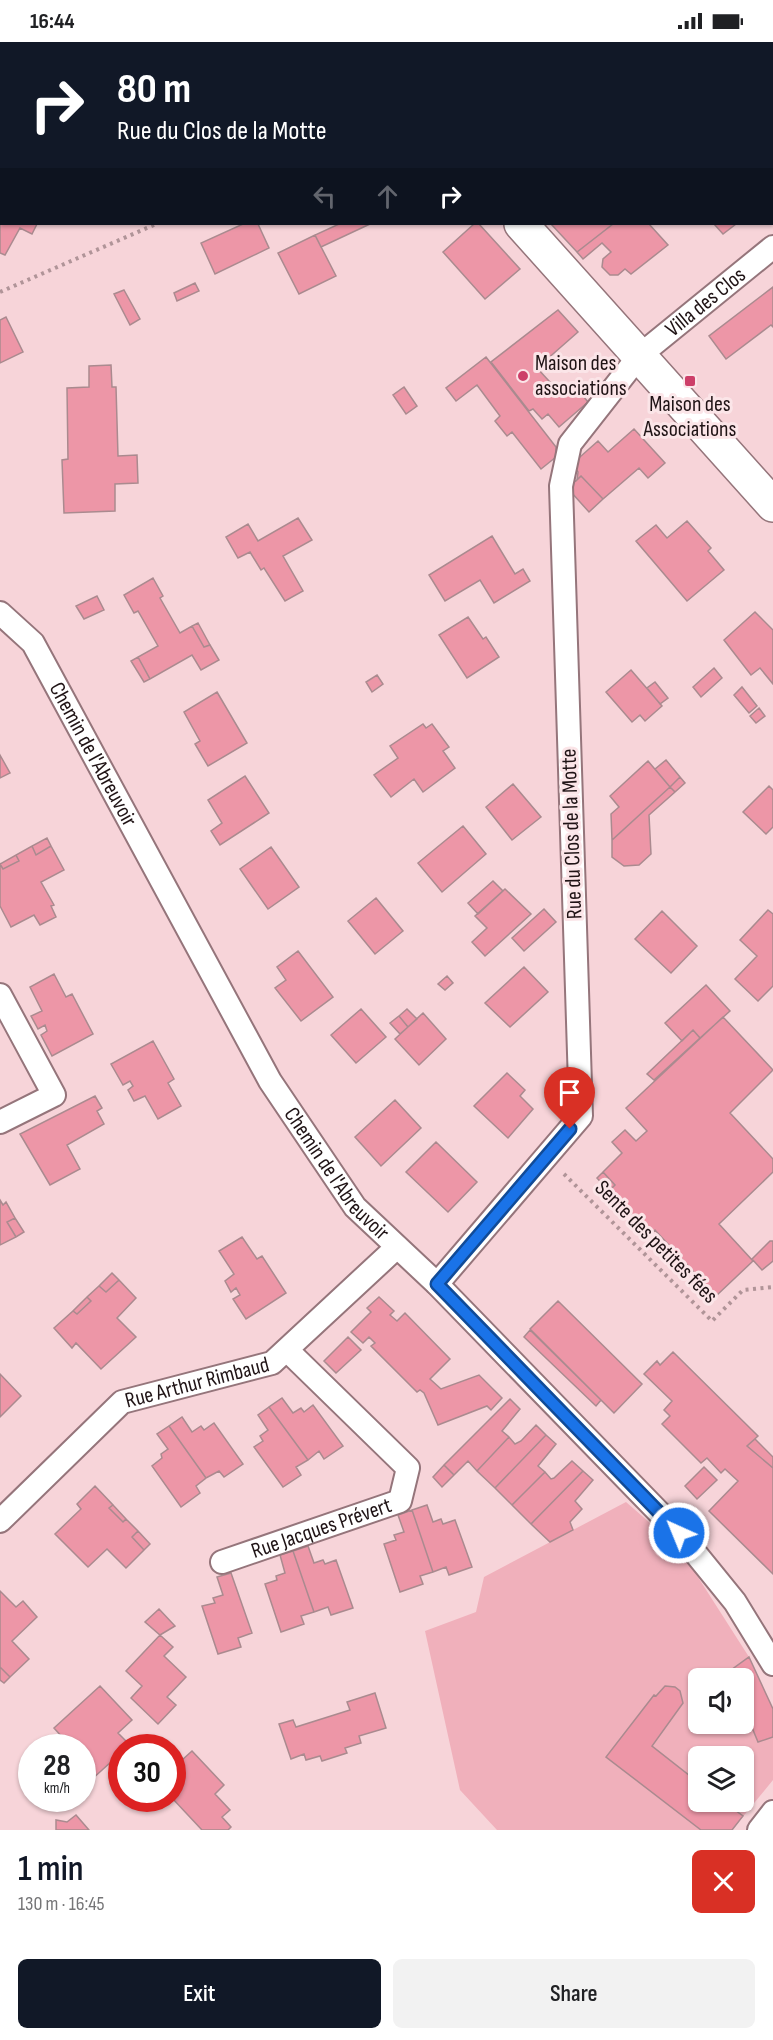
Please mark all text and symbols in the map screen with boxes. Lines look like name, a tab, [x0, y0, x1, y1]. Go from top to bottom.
text: 16:44	[30, 8, 74, 35]
text: 80 m	[117, 64, 191, 115]
icon: right	[18, 66, 96, 144]
text: Rue du Clos de la Motte	[117, 115, 327, 147]
icon: left	[308, 180, 341, 213]
icon: ahead	[371, 180, 404, 213]
icon: right	[434, 180, 467, 213]
street label: Villa des Clos	[660, 261, 751, 343]
place label: Maison des associations	[535, 350, 627, 402]
marker: Maison des associations	[516, 369, 530, 383]
marker: Maison des Associations	[683, 374, 697, 388]
place label: Maison des Associations	[643, 391, 736, 443]
street label: Chemin de l'Abreuvoir	[43, 677, 143, 831]
street label: Rue du Clos de la Motte	[556, 748, 588, 920]
pin	[544, 1067, 595, 1129]
icon: arrive	[553, 1076, 586, 1109]
street label: Chemin de l'Abreuvoir	[278, 1102, 395, 1246]
street label: Sente des petites fées	[589, 1175, 723, 1309]
street label: Rue Arthur Rimbaud	[122, 1351, 272, 1414]
street label: Rue Jacques Prévert	[248, 1491, 395, 1564]
position arrow	[647, 1501, 711, 1565]
map controls	[688, 1668, 754, 1812]
button: sound	[688, 1668, 754, 1734]
speed limit sign: 30	[108, 1734, 186, 1812]
button: layers	[688, 1746, 754, 1812]
text: 28	[43, 1748, 71, 1784]
text: km/h	[44, 1779, 70, 1798]
text: 1 min	[18, 1848, 83, 1891]
button: close	[692, 1850, 755, 1913]
text: 130 m · 16:45	[18, 1892, 105, 1916]
button: Exit	[18, 1959, 381, 2028]
button: Share	[393, 1959, 755, 2028]

